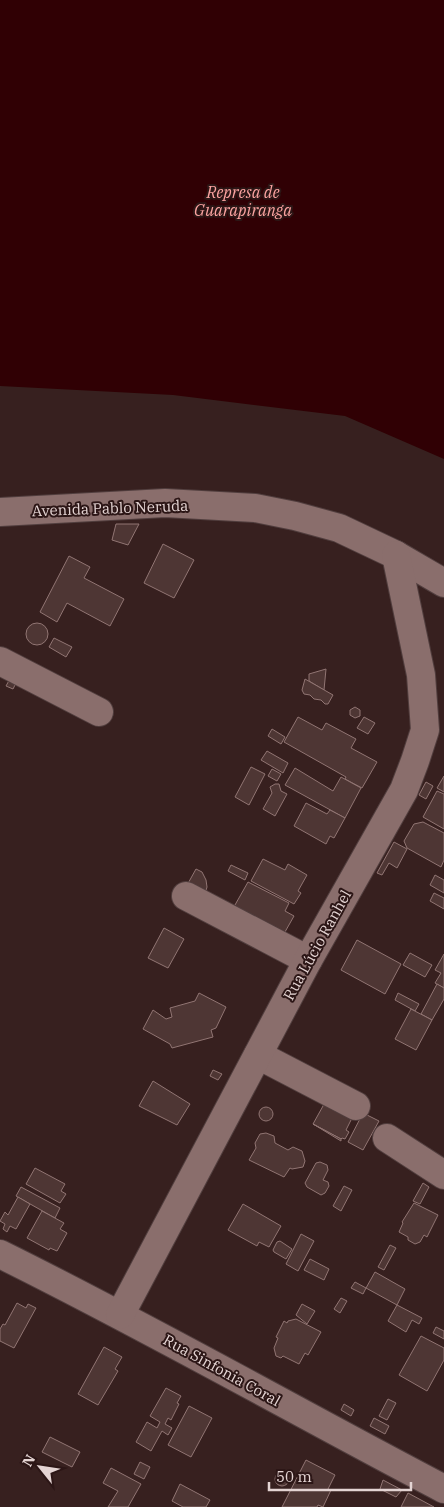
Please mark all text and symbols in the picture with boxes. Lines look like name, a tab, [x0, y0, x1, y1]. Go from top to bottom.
water label: Represa de Guarapiranga	[194, 182, 292, 220]
street label: Avenida Pablo Neruda	[31, 496, 189, 520]
street label: Rua Lúcio Ranhel	[279, 887, 355, 1003]
street label: Rua Sinfonia Coral	[160, 1330, 284, 1410]
north arrow	[15, 1442, 65, 1492]
text: N	[18, 1451, 39, 1470]
scale bar	[269, 1460, 412, 1492]
text: 50 m	[276, 1467, 312, 1486]

